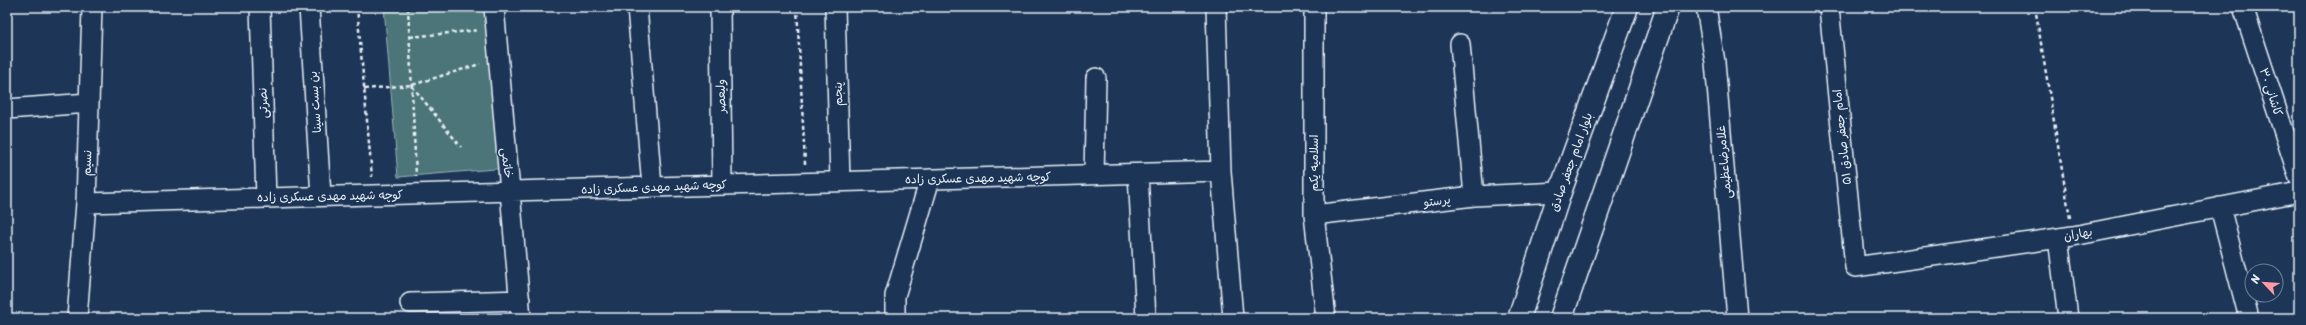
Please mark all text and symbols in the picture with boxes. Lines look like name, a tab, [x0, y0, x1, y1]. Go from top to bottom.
street label: کاشانی ۳۰	[2253, 65, 2289, 119]
street label: بن بست سینا	[302, 70, 328, 134]
street label: ولیعصر	[710, 79, 732, 114]
street label: پنجم	[827, 82, 849, 106]
street label: نصرتی	[251, 87, 275, 119]
street label: امام جعفر صادق ۵۱	[1826, 88, 1858, 186]
street label: بلوار امام جعفر صادق	[1543, 109, 1599, 215]
street label: غلامرضاعظیمی	[1710, 125, 1738, 199]
street label: اسلامیه یکم	[1303, 135, 1325, 191]
street label: خاتمی	[494, 146, 520, 180]
street label: نسیم	[76, 150, 98, 176]
street label: کوچه شهید مهدی عسکری زاده	[905, 166, 1051, 190]
street label: کوچه شهید مهدی عسکری زاده	[581, 173, 727, 201]
street label: کوچه شهید مهدی عسکری زاده	[257, 184, 403, 208]
street label: پرستو	[1421, 188, 1452, 214]
street label: بهاران	[2062, 221, 2094, 247]
north arrow	[2244, 263, 2284, 303]
text: N	[2245, 271, 2266, 287]

